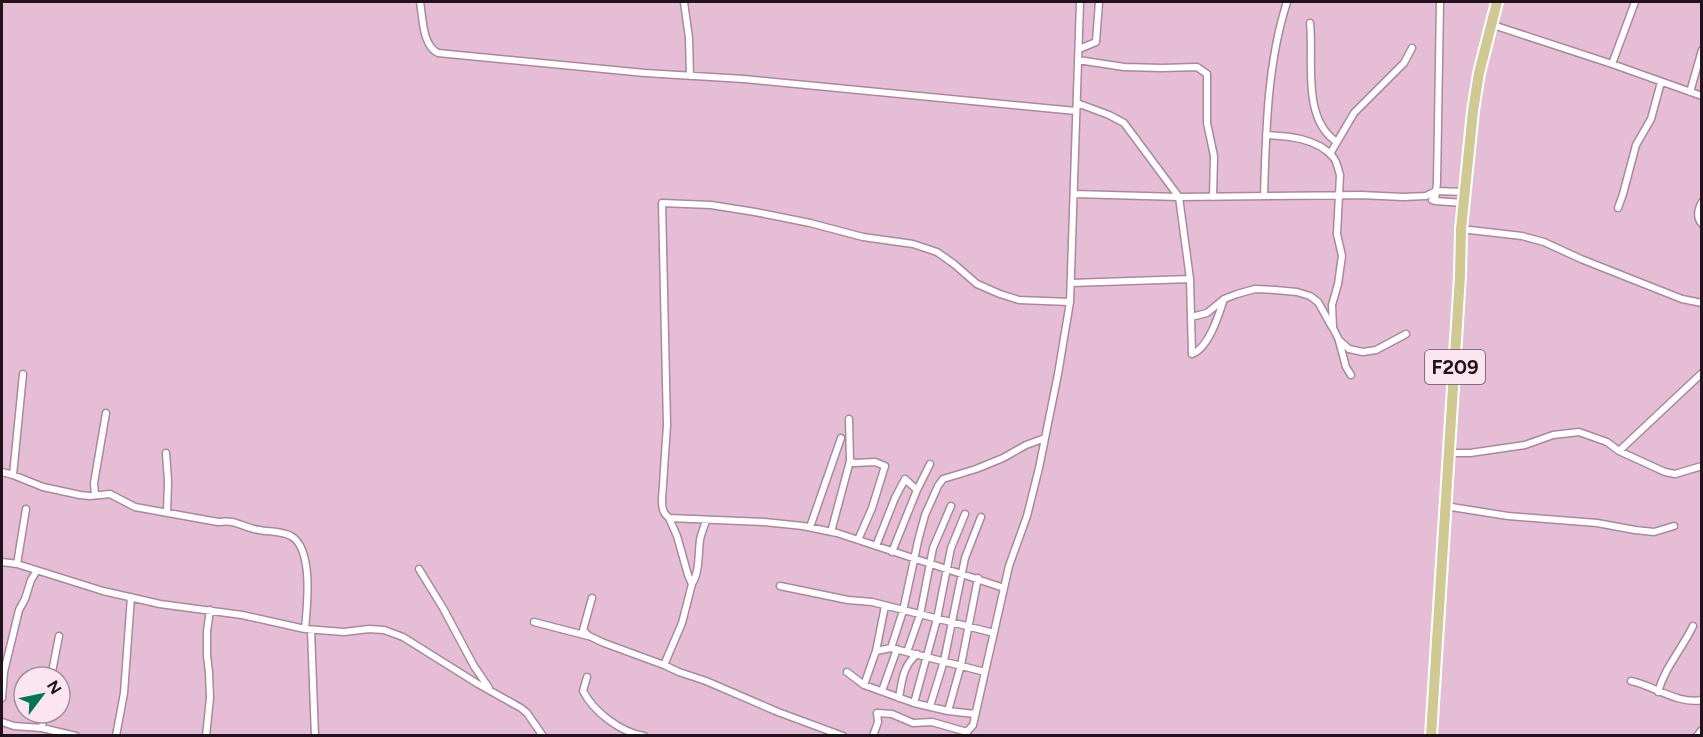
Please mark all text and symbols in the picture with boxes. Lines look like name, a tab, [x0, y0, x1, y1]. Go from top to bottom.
road number: F209	[1425, 350, 1485, 384]
north arrow	[12, 665, 72, 725]
text: N	[43, 677, 66, 698]

